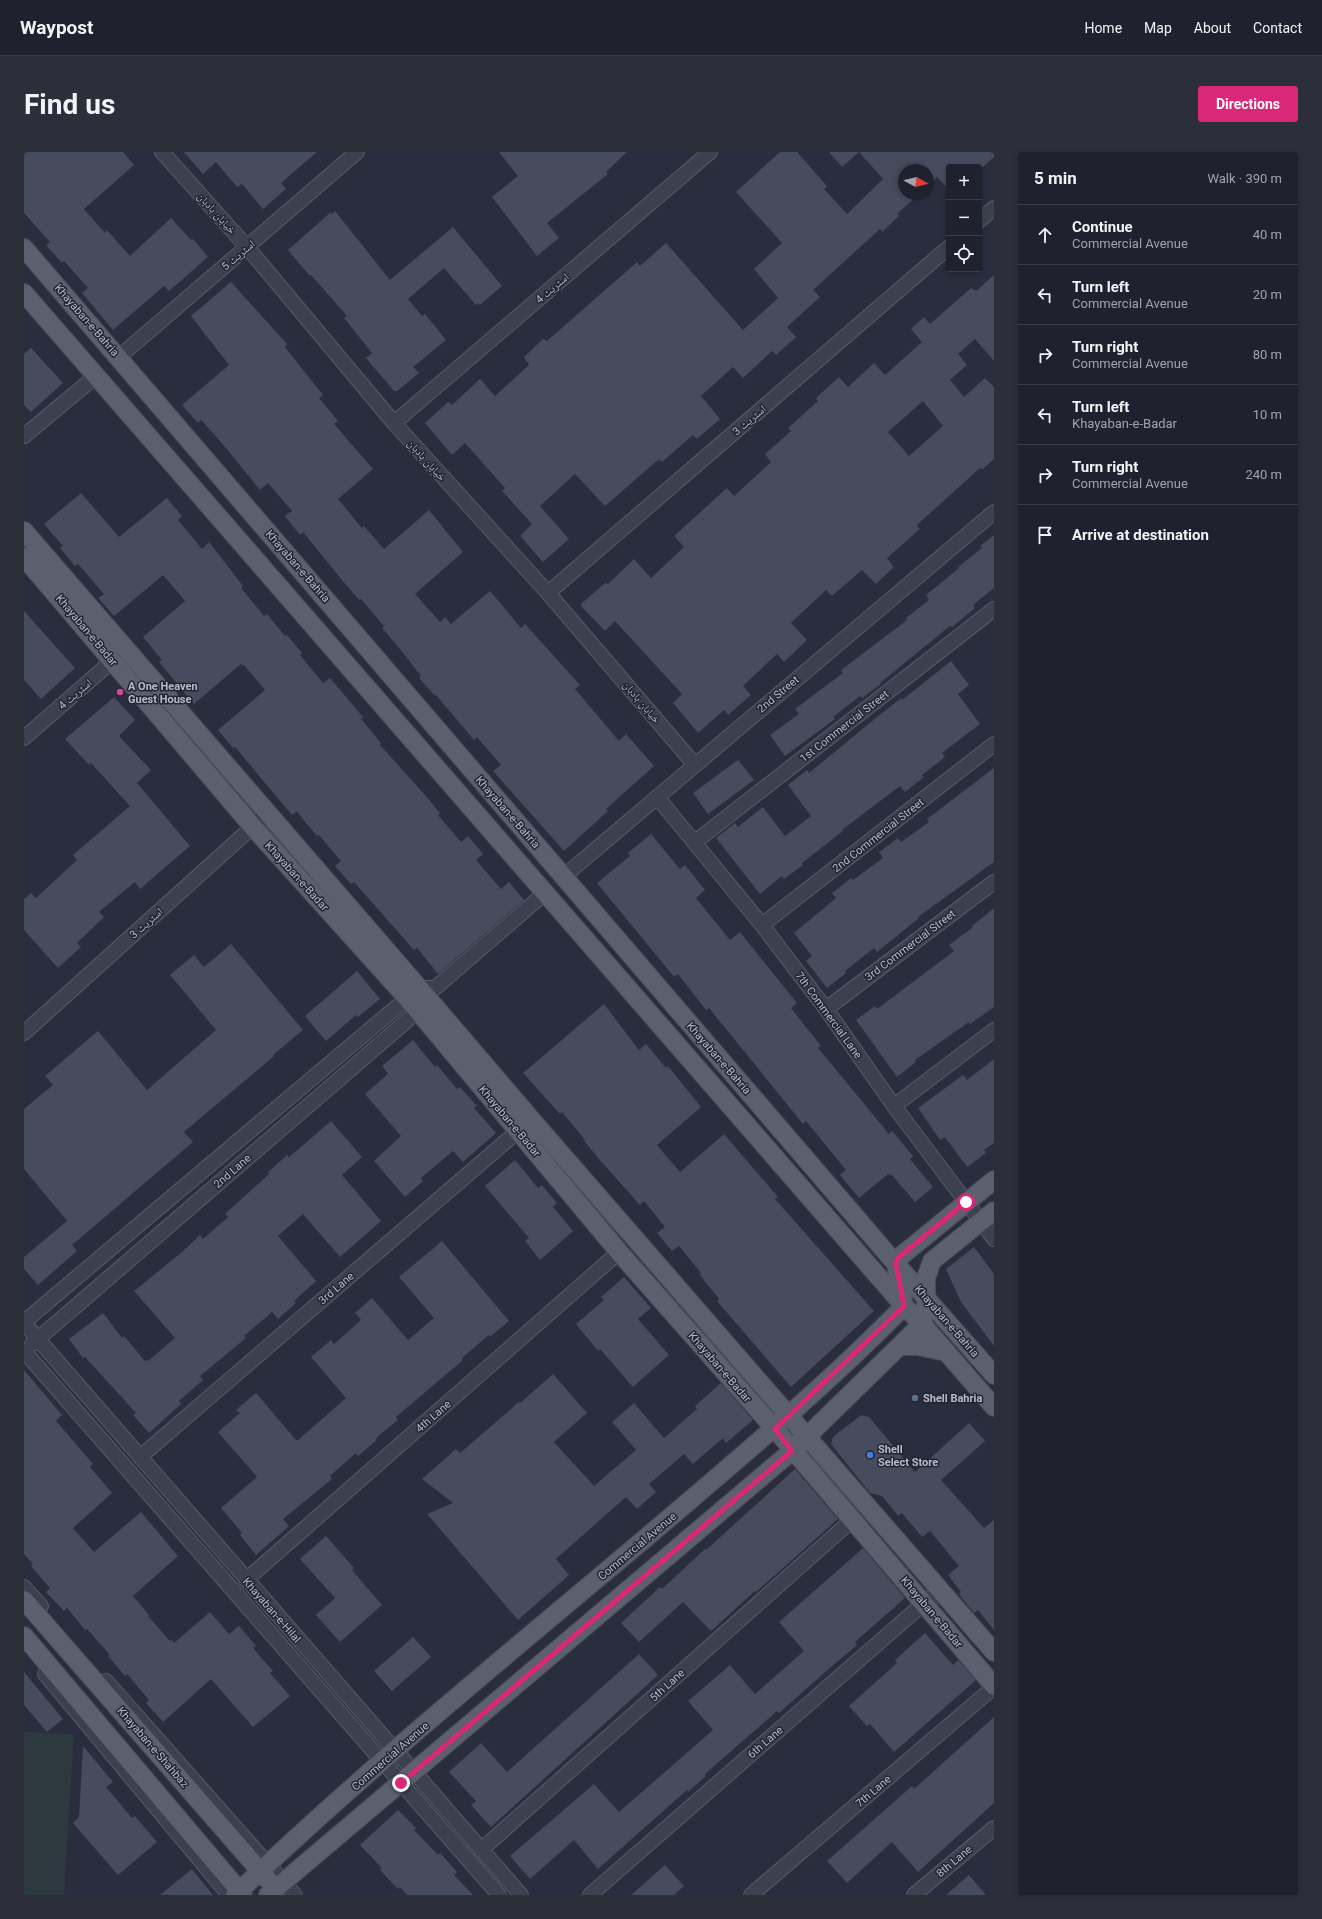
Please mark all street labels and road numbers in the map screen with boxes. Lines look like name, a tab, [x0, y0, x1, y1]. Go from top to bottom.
street label: خیابان بادبان	[195, 190, 239, 237]
street label: اسٹریٹ 5	[219, 237, 258, 273]
street label: اسٹریٹ 4	[533, 270, 572, 306]
street label: Khayaban-e-Bahria	[52, 282, 122, 359]
street label: اسٹریٹ 3	[730, 402, 769, 438]
street label: خیابان بادبان	[405, 437, 449, 484]
street label: Khayaban-e-Bahria	[263, 528, 333, 605]
street label: Khayaban-e-Badar	[53, 592, 120, 669]
street label: 2nd Street	[755, 673, 802, 716]
street label: اسٹریٹ 4	[56, 676, 95, 712]
street label: خیابان بادبان	[620, 678, 663, 726]
street label: 1st Commercial Street	[797, 687, 892, 765]
street label: Khayaban-e-Bahria	[473, 774, 543, 851]
street label: 2nd Commercial Street	[830, 795, 927, 875]
street label: Khayaban-e-Badar	[262, 839, 331, 914]
street label: اسٹریٹ 3	[127, 905, 166, 942]
street label: 3rd Commercial Street	[863, 907, 958, 984]
street label: 7th Commercial Lane	[793, 969, 865, 1061]
street label: Khayaban-e-Bahria	[684, 1020, 754, 1097]
street label: Khayaban-e-Badar	[476, 1083, 543, 1160]
street label: 2nd Lane	[211, 1152, 254, 1191]
street label: 3rd Lane	[316, 1269, 357, 1307]
street label: Khayaban-e-Bahria	[912, 1283, 982, 1360]
street label: Khayaban-e-Badar	[686, 1330, 754, 1405]
street label: 4th Lane	[413, 1397, 454, 1435]
street label: Commercial Avenue	[596, 1510, 679, 1583]
street label: Khayaban-e-Badar	[898, 1574, 965, 1651]
street label: Khayaban-e-Hilal	[240, 1575, 303, 1646]
street label: 5th Lane	[647, 1666, 688, 1704]
street label: Khayaban-e-Shahbaz	[114, 1704, 191, 1791]
street label: Commercial Avenue	[349, 1719, 432, 1793]
street label: 6th Lane	[745, 1723, 786, 1761]
street label: 7th Lane	[853, 1772, 894, 1810]
street label: 8th Lane	[934, 1843, 975, 1880]

